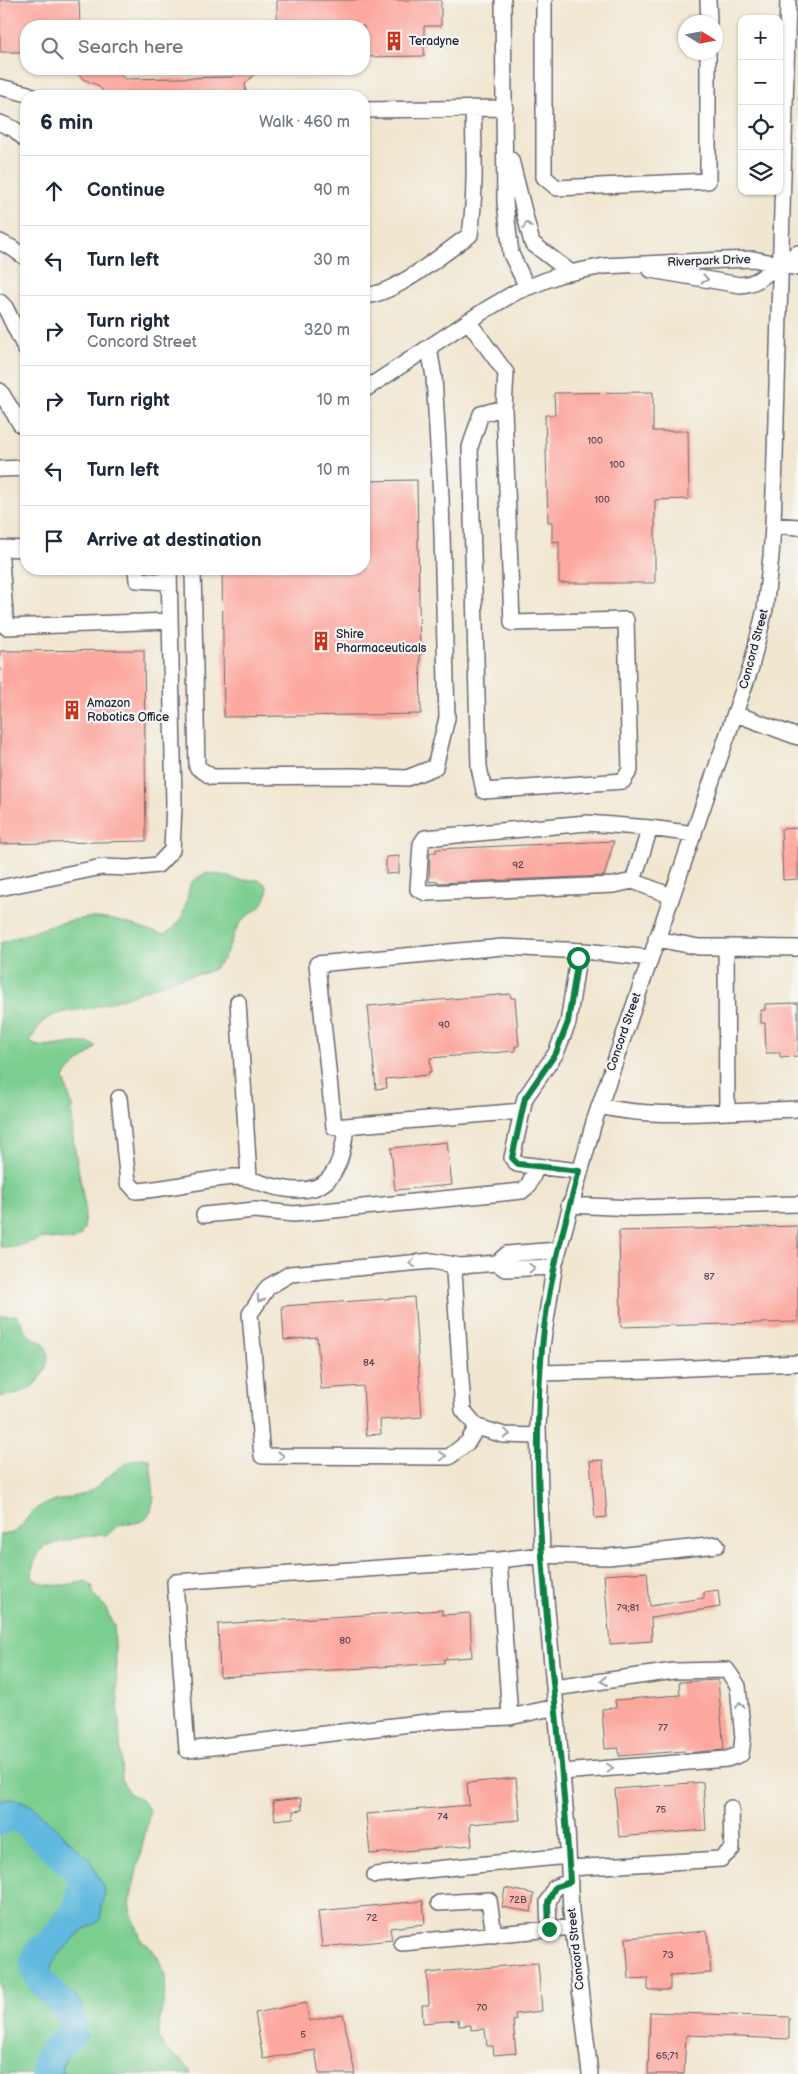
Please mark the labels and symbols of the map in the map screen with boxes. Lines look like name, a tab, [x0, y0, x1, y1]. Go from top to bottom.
north arrow	[678, 15, 723, 60]
building icon: Teradyne	[383, 30, 405, 52]
place label: Teradyne	[409, 34, 459, 49]
one-way arrow	[523, 222, 533, 230]
street label: Riverpark Drive	[667, 252, 751, 270]
one-way arrow	[701, 273, 709, 284]
house number: 100	[587, 435, 603, 447]
house number: 100	[609, 459, 625, 471]
house number: 100	[594, 494, 610, 506]
street label: Concord Street	[736, 607, 772, 691]
place label: Shire Pharmaceuticals	[336, 627, 427, 656]
building icon: Shire Pharmaceuticals	[310, 630, 332, 652]
place label: Amazon Robotics Office	[87, 696, 169, 725]
building icon: Amazon Robotics Office	[61, 699, 83, 721]
house number: 92	[512, 859, 524, 871]
route start	[567, 947, 590, 970]
street label: Concord Street	[604, 990, 645, 1073]
house number: 90	[438, 1019, 450, 1031]
one-way arrow	[408, 1257, 416, 1268]
one-way arrow	[528, 1262, 536, 1273]
house number: 87	[704, 1271, 714, 1283]
one-way arrow	[257, 1293, 266, 1302]
house number: 84	[363, 1357, 375, 1369]
one-way arrow	[503, 1428, 511, 1439]
one-way arrow	[278, 1451, 285, 1461]
one-way arrow	[439, 1451, 447, 1462]
house number: 79;81	[617, 1602, 639, 1614]
house number: 80	[339, 1635, 351, 1647]
one-way arrow	[600, 1675, 608, 1686]
one-way arrow	[735, 1701, 746, 1709]
house number: 77	[658, 1722, 668, 1734]
one-way arrow	[607, 1763, 615, 1774]
house number: 75	[656, 1804, 667, 1816]
house number: 74	[437, 1811, 449, 1823]
house number: 72B	[509, 1894, 527, 1906]
street label: Concord Street	[564, 1907, 588, 1991]
house number: 72	[367, 1912, 378, 1924]
route end	[538, 1918, 561, 1941]
house number: 73	[662, 1949, 674, 1961]
house number: 70	[477, 2002, 488, 2014]
house number: 5	[300, 2029, 306, 2041]
house number: 65;71	[656, 2050, 678, 2062]

